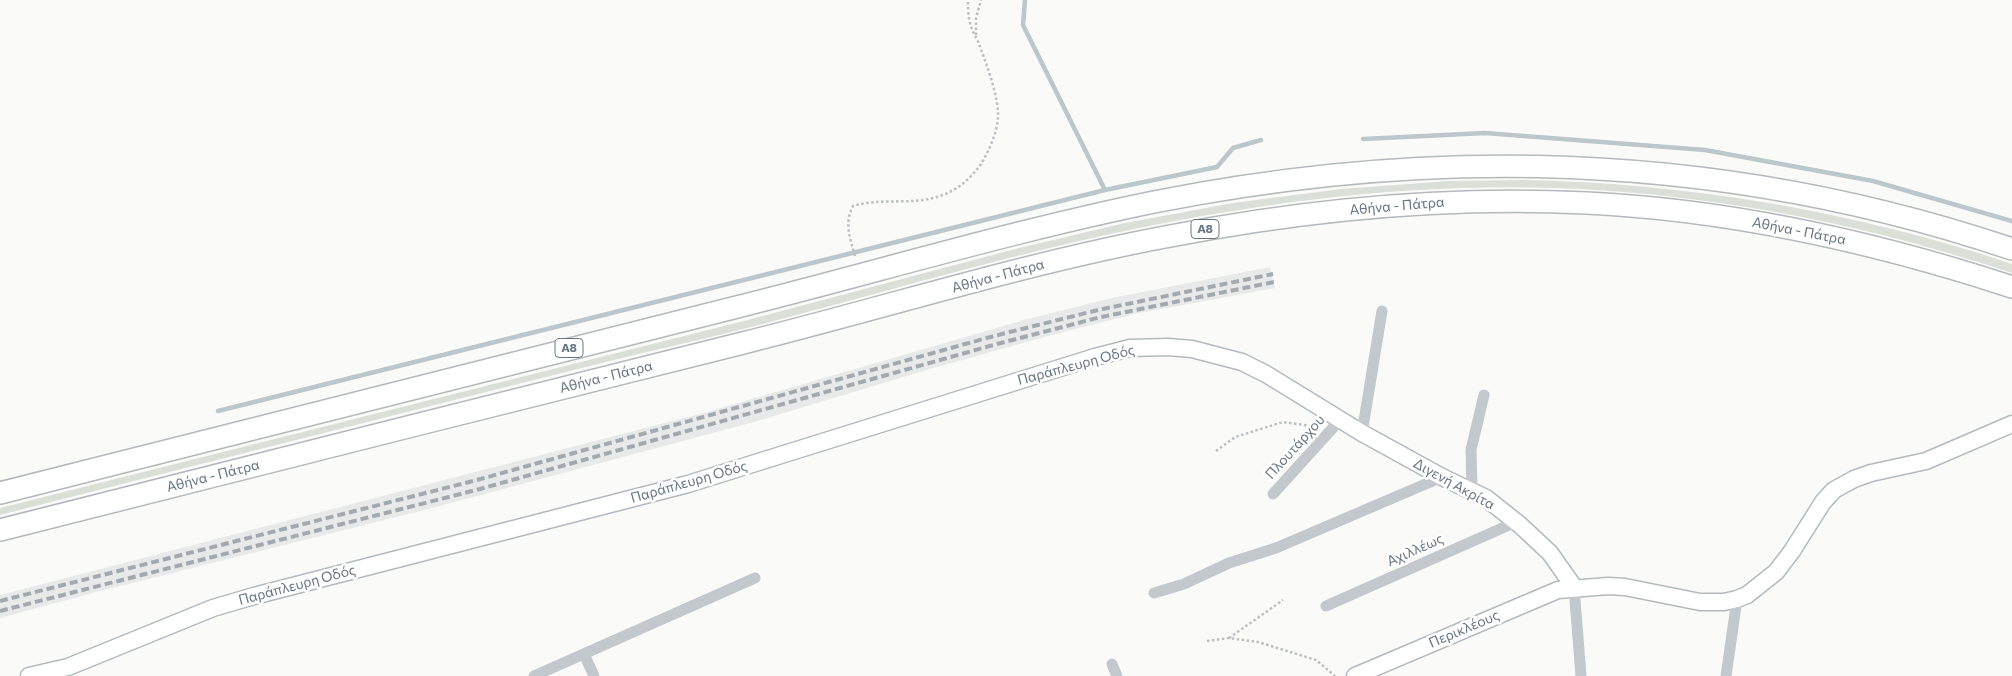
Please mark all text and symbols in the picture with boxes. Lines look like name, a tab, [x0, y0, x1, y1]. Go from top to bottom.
street label: Αθήνα - Πάτρα	[1349, 193, 1445, 219]
street label: Αθήνα - Πάτρα	[1751, 214, 1847, 248]
road number: Α8	[1191, 220, 1219, 238]
street label: Αθήνα - Πάτρα	[950, 256, 1046, 296]
road number: Α8	[555, 338, 583, 358]
street label: Παράπλευρη Οδός	[1016, 341, 1136, 389]
street label: Αθήνα - Πάτρα	[558, 357, 654, 397]
street label: Πλουτάρχου	[1262, 411, 1328, 483]
street label: Διγενή Ακρίτα	[1410, 455, 1498, 513]
street label: Αθήνα - Πάτρα	[165, 456, 261, 496]
street label: Παράπλευρη Οδός	[629, 457, 749, 507]
street label: Αχιλλέως	[1384, 530, 1446, 570]
street label: Παράπλευρη Οδός	[237, 561, 357, 609]
street label: Περικλέους	[1426, 607, 1502, 651]

